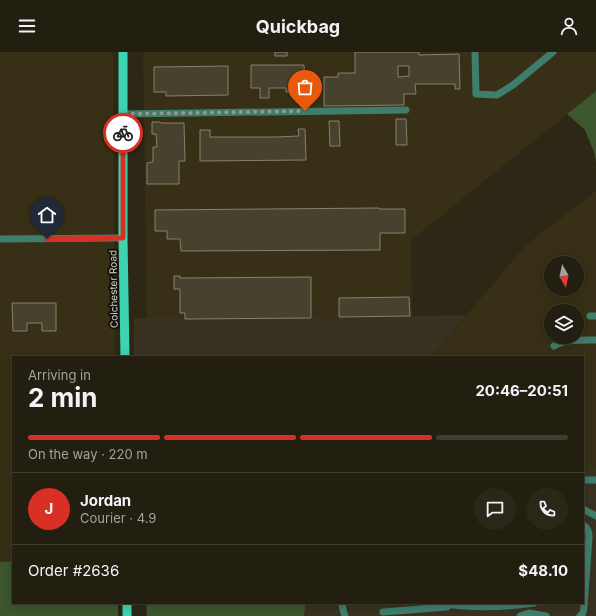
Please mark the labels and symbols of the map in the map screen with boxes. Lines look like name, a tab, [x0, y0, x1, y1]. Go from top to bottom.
pin	[288, 70, 322, 111]
courier	[103, 113, 143, 153]
pin	[30, 198, 64, 239]
street label: Colchester Road	[106, 250, 120, 328]
north arrow	[544, 256, 584, 296]

